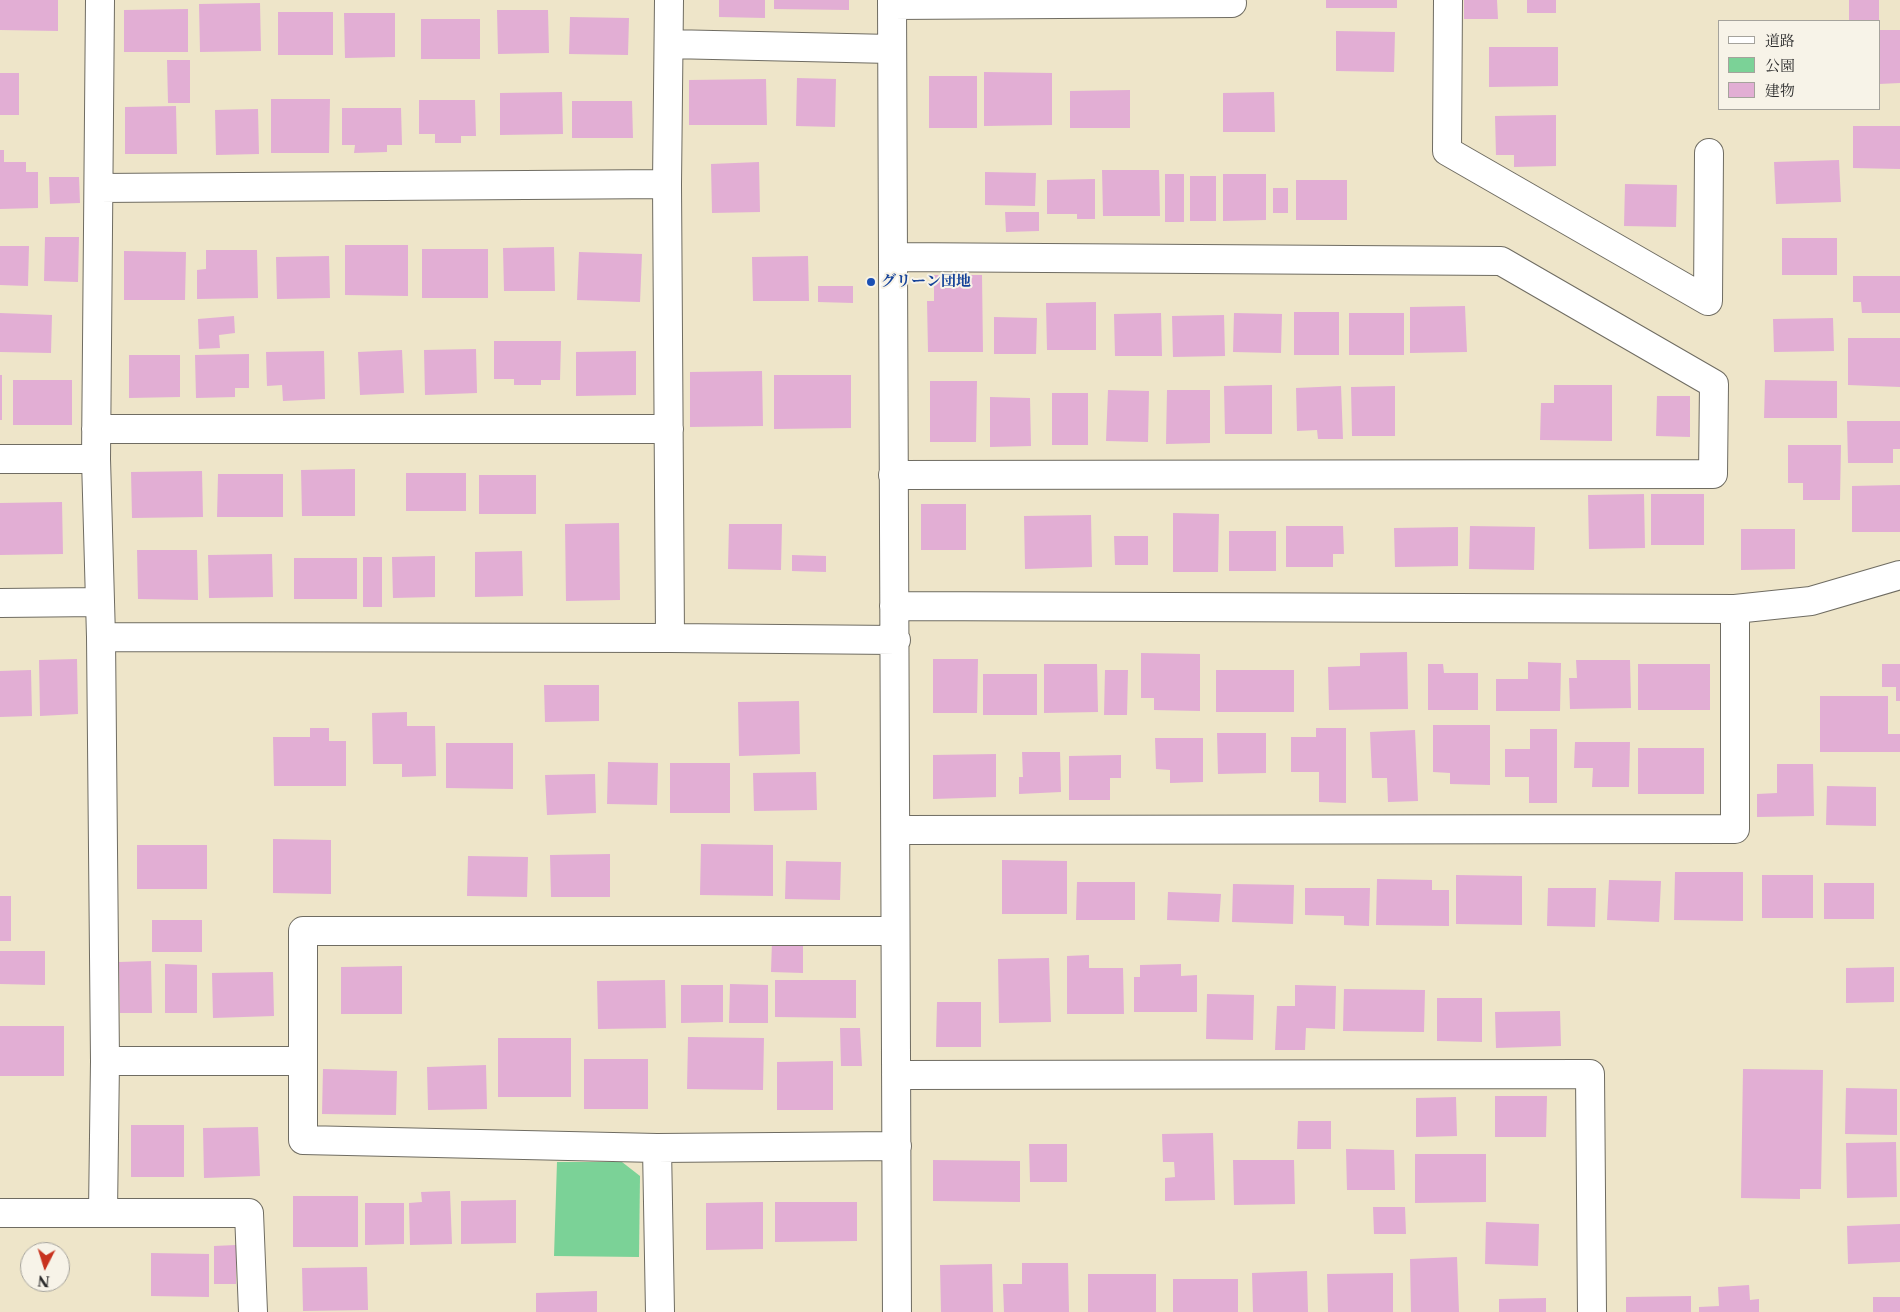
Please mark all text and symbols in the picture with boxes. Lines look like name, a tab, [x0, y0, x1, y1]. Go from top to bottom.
legend	[1718, 20, 1880, 110]
text: 道路	[1765, 31, 1795, 50]
text: 公園	[1765, 56, 1795, 75]
text: 建物	[1765, 81, 1795, 100]
place label: グリーン団地	[881, 273, 971, 291]
marker: グリーン団地	[865, 276, 877, 288]
north arrow	[20, 1242, 70, 1292]
text: N	[37, 1271, 51, 1290]

